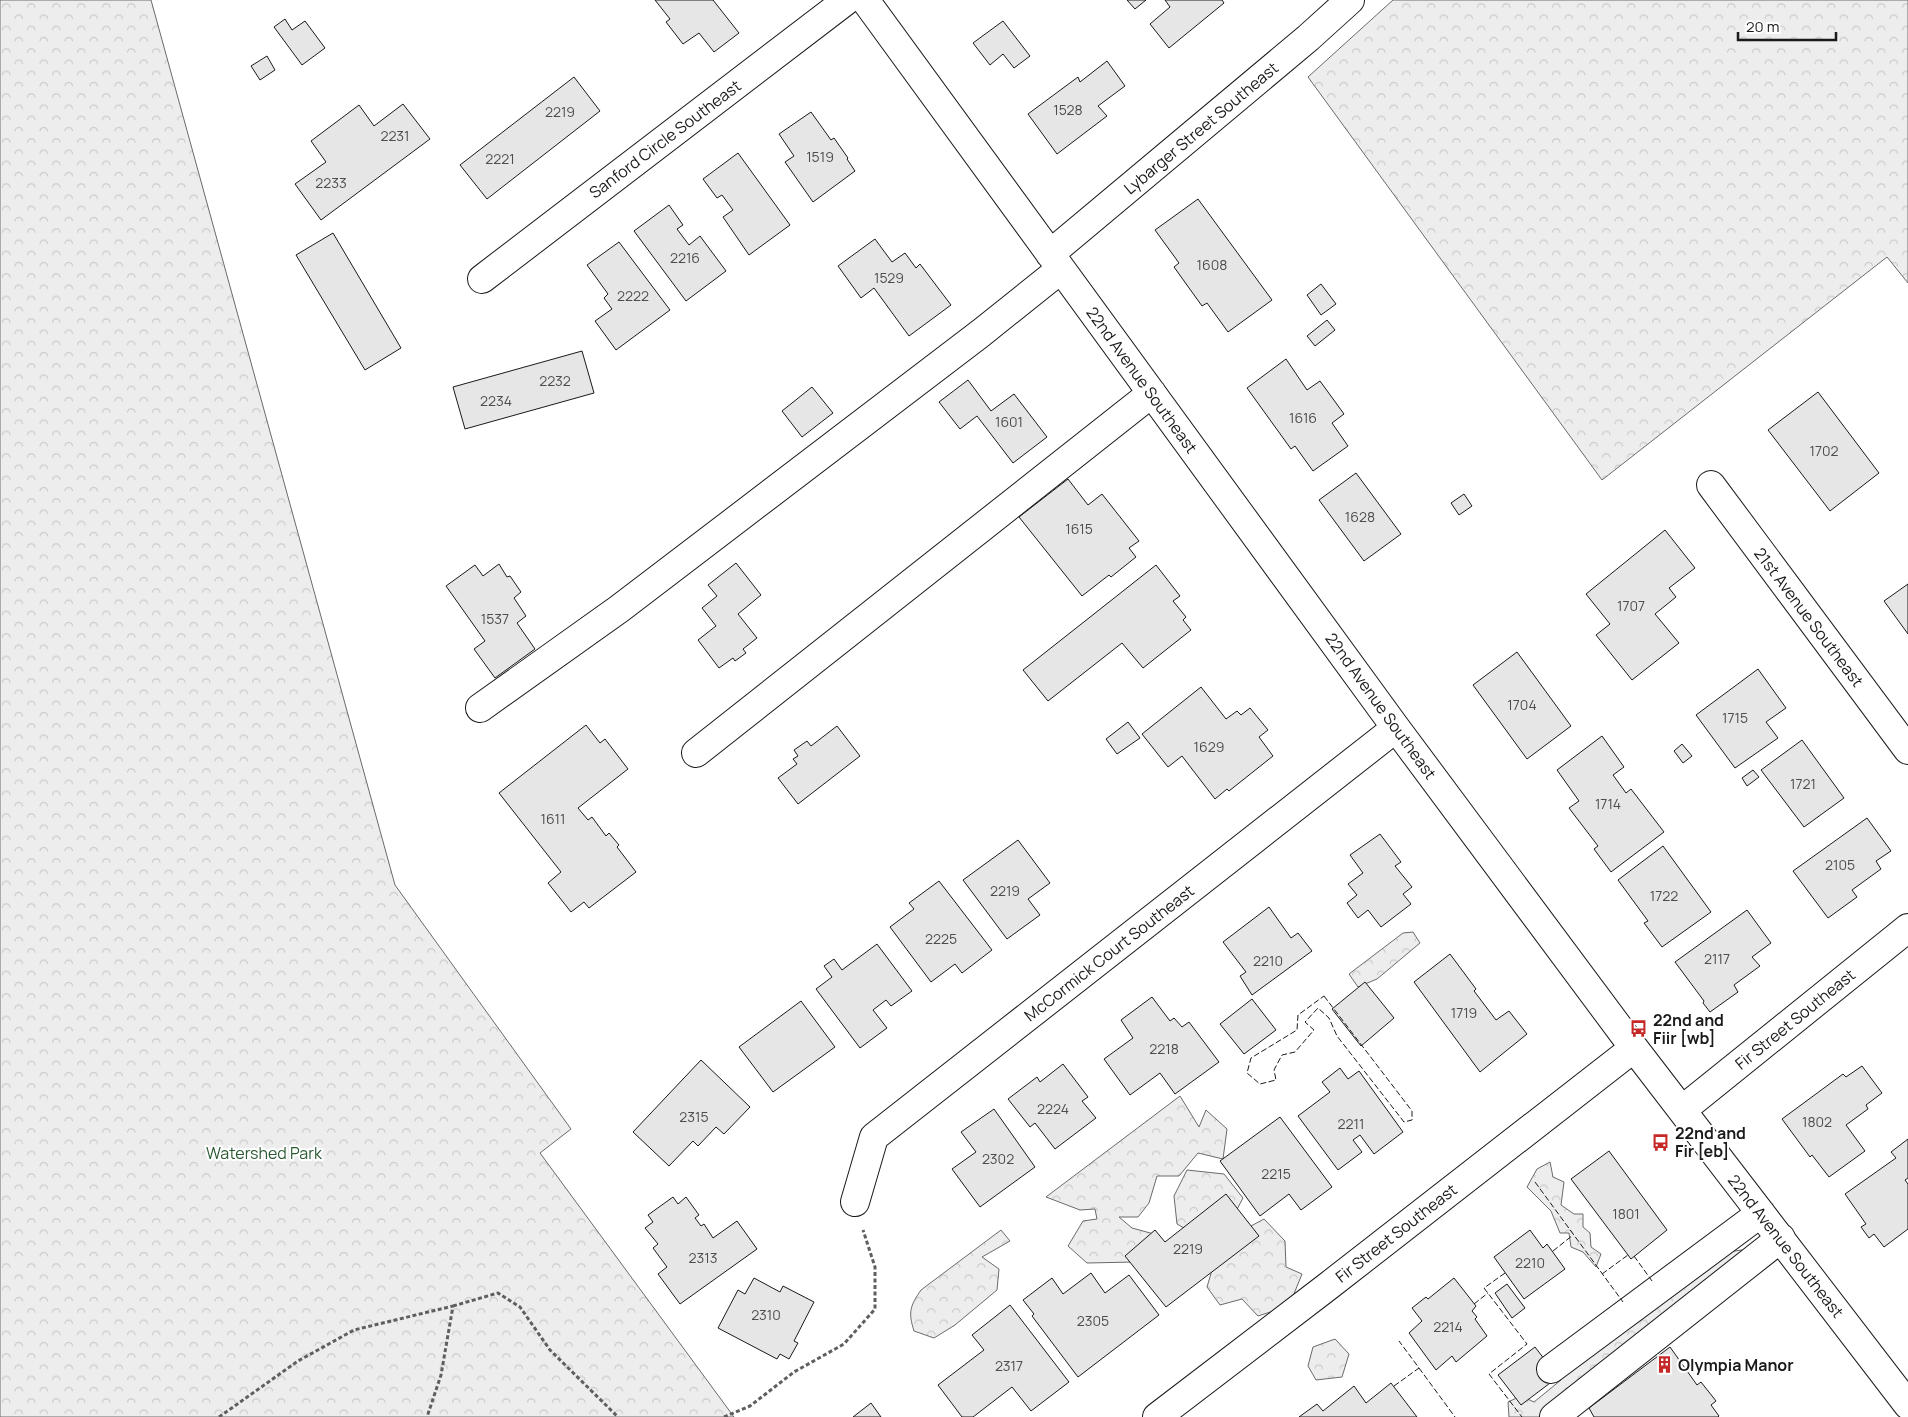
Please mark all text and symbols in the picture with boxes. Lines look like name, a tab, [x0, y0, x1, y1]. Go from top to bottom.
scale bar	[1738, 10, 1836, 42]
text: 20 m	[1746, 16, 1779, 37]
street label: Lybarger Street Southeast	[1119, 57, 1283, 199]
street label: Sanford Circle Southeast	[585, 75, 745, 203]
house number: 1528	[1053, 100, 1083, 119]
house number: 2219	[545, 102, 575, 121]
house number: 2231	[380, 126, 410, 145]
house number: 1519	[806, 147, 834, 166]
house number: 2221	[485, 149, 515, 168]
house number: 2233	[315, 173, 347, 192]
house number: 2216	[670, 248, 700, 267]
house number: 1608	[1197, 255, 1227, 274]
house number: 1529	[874, 268, 904, 287]
house number: 2222	[617, 286, 649, 305]
street label: 22nd Avenue Southeast	[1081, 302, 1203, 458]
house number: 2232	[539, 371, 571, 390]
house number: 2234	[480, 391, 512, 410]
house number: 1616	[1289, 408, 1317, 427]
house number: 1601	[995, 412, 1023, 431]
house number: 1702	[1809, 441, 1839, 460]
house number: 1628	[1345, 507, 1375, 526]
house number: 1615	[1065, 519, 1093, 538]
street label: 21st Avenue Southeast	[1749, 543, 1869, 691]
house number: 1707	[1617, 596, 1645, 615]
house number: 1537	[481, 609, 509, 628]
street label: 22nd Avenue Southeast	[1320, 628, 1442, 784]
house number: 1704	[1507, 695, 1537, 714]
house number: 1715	[1722, 708, 1748, 727]
house number: 1629	[1194, 737, 1224, 756]
house number: 1721	[1790, 774, 1816, 793]
house number: 1714	[1595, 794, 1621, 813]
house number: 1611	[541, 809, 565, 828]
house number: 2105	[1825, 855, 1855, 874]
street label: McCormick Court Southeast	[1020, 880, 1198, 1026]
house number: 2219	[990, 881, 1020, 900]
house number: 1722	[1650, 886, 1678, 905]
house number: 2225	[925, 929, 957, 948]
house number: 2117	[1704, 949, 1730, 968]
house number: 2210	[1253, 951, 1283, 970]
street label: Fir Street Southeast	[1730, 964, 1860, 1074]
house number: 1719	[1451, 1003, 1477, 1022]
place label: 22nd and Fiir [wb]	[1653, 1009, 1724, 1049]
bus stop icon: 22nd and Fiir [wb]	[1629, 1019, 1649, 1039]
house number: 2218	[1149, 1039, 1179, 1058]
house number: 2224	[1037, 1099, 1069, 1118]
house number: 2315	[679, 1107, 709, 1126]
house number: 1802	[1802, 1112, 1832, 1131]
house number: 2211	[1338, 1114, 1364, 1133]
place label: 22nd and Fir [eb]	[1675, 1122, 1746, 1162]
bus stop icon: 22nd and Fir [eb]	[1651, 1132, 1671, 1152]
park label: Watershed Park	[206, 1142, 323, 1164]
house number: 2302	[982, 1149, 1014, 1168]
house number: 2215	[1261, 1164, 1291, 1183]
street label: 22nd Avenue Southeast	[1723, 1170, 1849, 1322]
street label: Fir Street Southeast	[1331, 1179, 1461, 1287]
house number: 1801	[1612, 1204, 1640, 1223]
house number: 2219	[1173, 1239, 1203, 1258]
house number: 2313	[689, 1248, 717, 1267]
house number: 2210	[1515, 1253, 1545, 1272]
house number: 2310	[751, 1305, 781, 1324]
house number: 2305	[1077, 1311, 1109, 1330]
house number: 2214	[1433, 1317, 1463, 1336]
place label: Olympia Manor	[1678, 1354, 1794, 1376]
building icon: Olympia Manor	[1654, 1355, 1674, 1375]
house number: 2317	[995, 1356, 1023, 1375]

